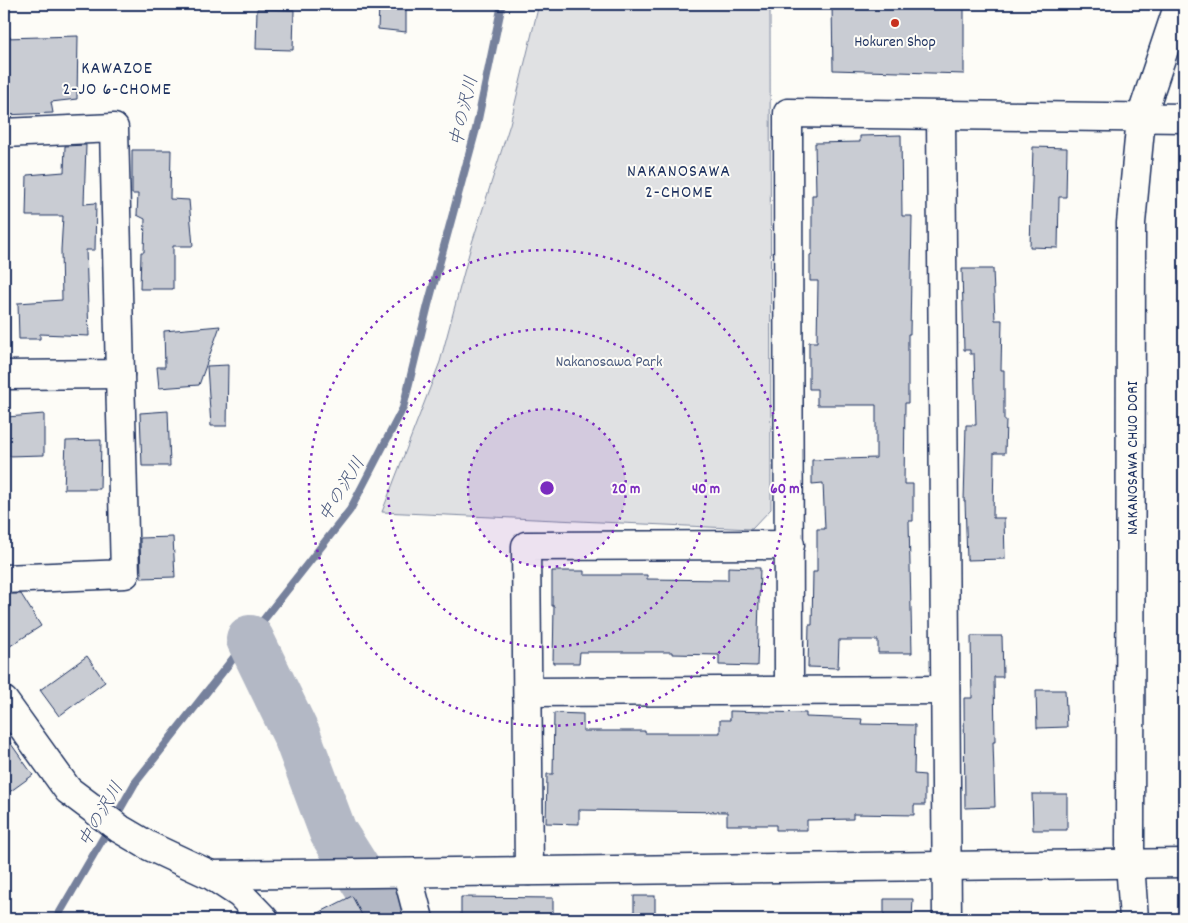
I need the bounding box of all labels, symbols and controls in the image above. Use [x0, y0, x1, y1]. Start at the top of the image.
marker: Hokuren Shop [889, 17, 901, 29]
place label: Hokuren Shop [854, 31, 936, 54]
district label: KAWAZOE 2-JO 6-CHOME [62, 57, 172, 103]
water label: 中の沢川 [445, 74, 486, 149]
district label: NAKANOSAWA 2-CHOME [627, 160, 731, 206]
park label: Nakanosawa Park [556, 351, 662, 374]
street label: NAKANOSAWA CHUO DORI [1122, 381, 1145, 535]
water label: 中の沢川 [314, 453, 372, 528]
centre of rings [538, 479, 556, 497]
text: 20 m [612, 479, 640, 501]
text: 40 m [692, 479, 720, 501]
text: 60 m [770, 479, 800, 501]
water label: 中の沢川 [73, 778, 131, 853]

